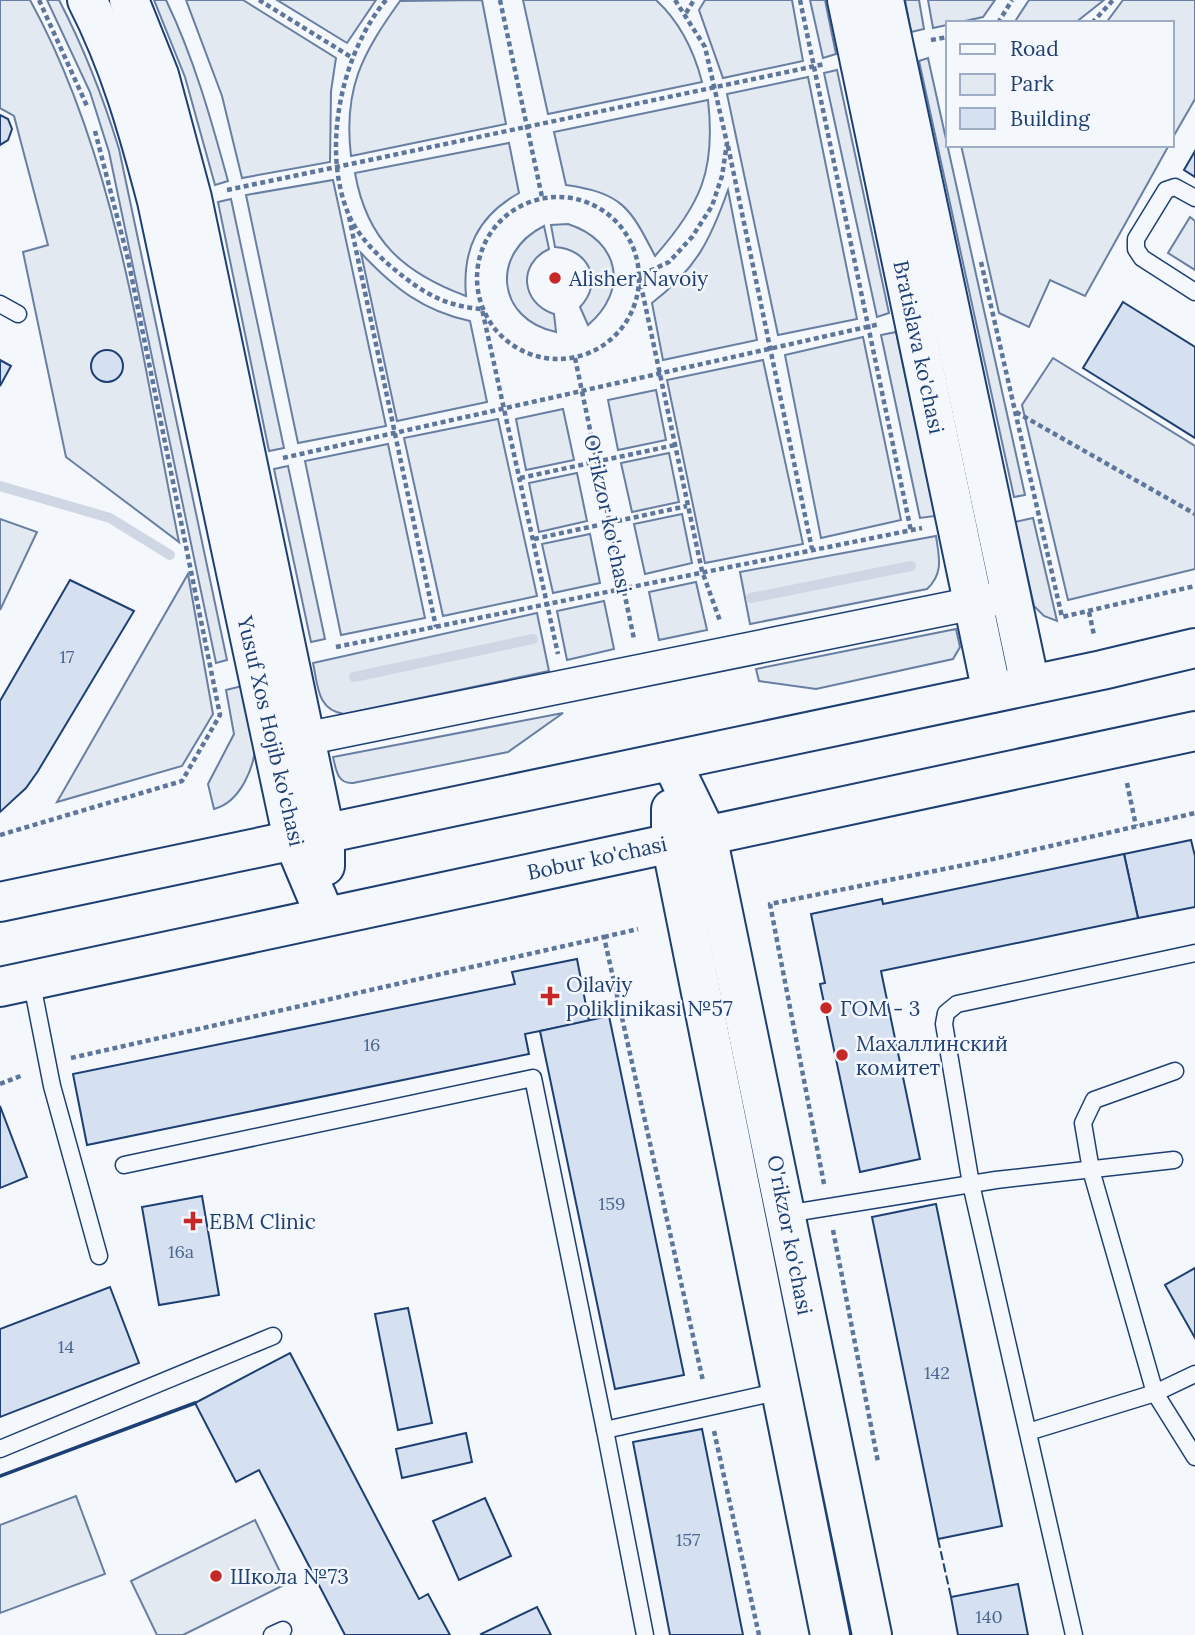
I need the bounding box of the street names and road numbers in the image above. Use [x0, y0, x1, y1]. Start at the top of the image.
street label: Bratislava ko'chasi [887, 258, 951, 436]
street label: O'rikzor ko'chasi [578, 432, 638, 596]
street label: Yusuf Xos Hojib ko'chasi [231, 612, 311, 849]
street label: Bobur ko'chasi [525, 830, 669, 886]
street label: O'rikzor ko'chasi [761, 1153, 819, 1317]

